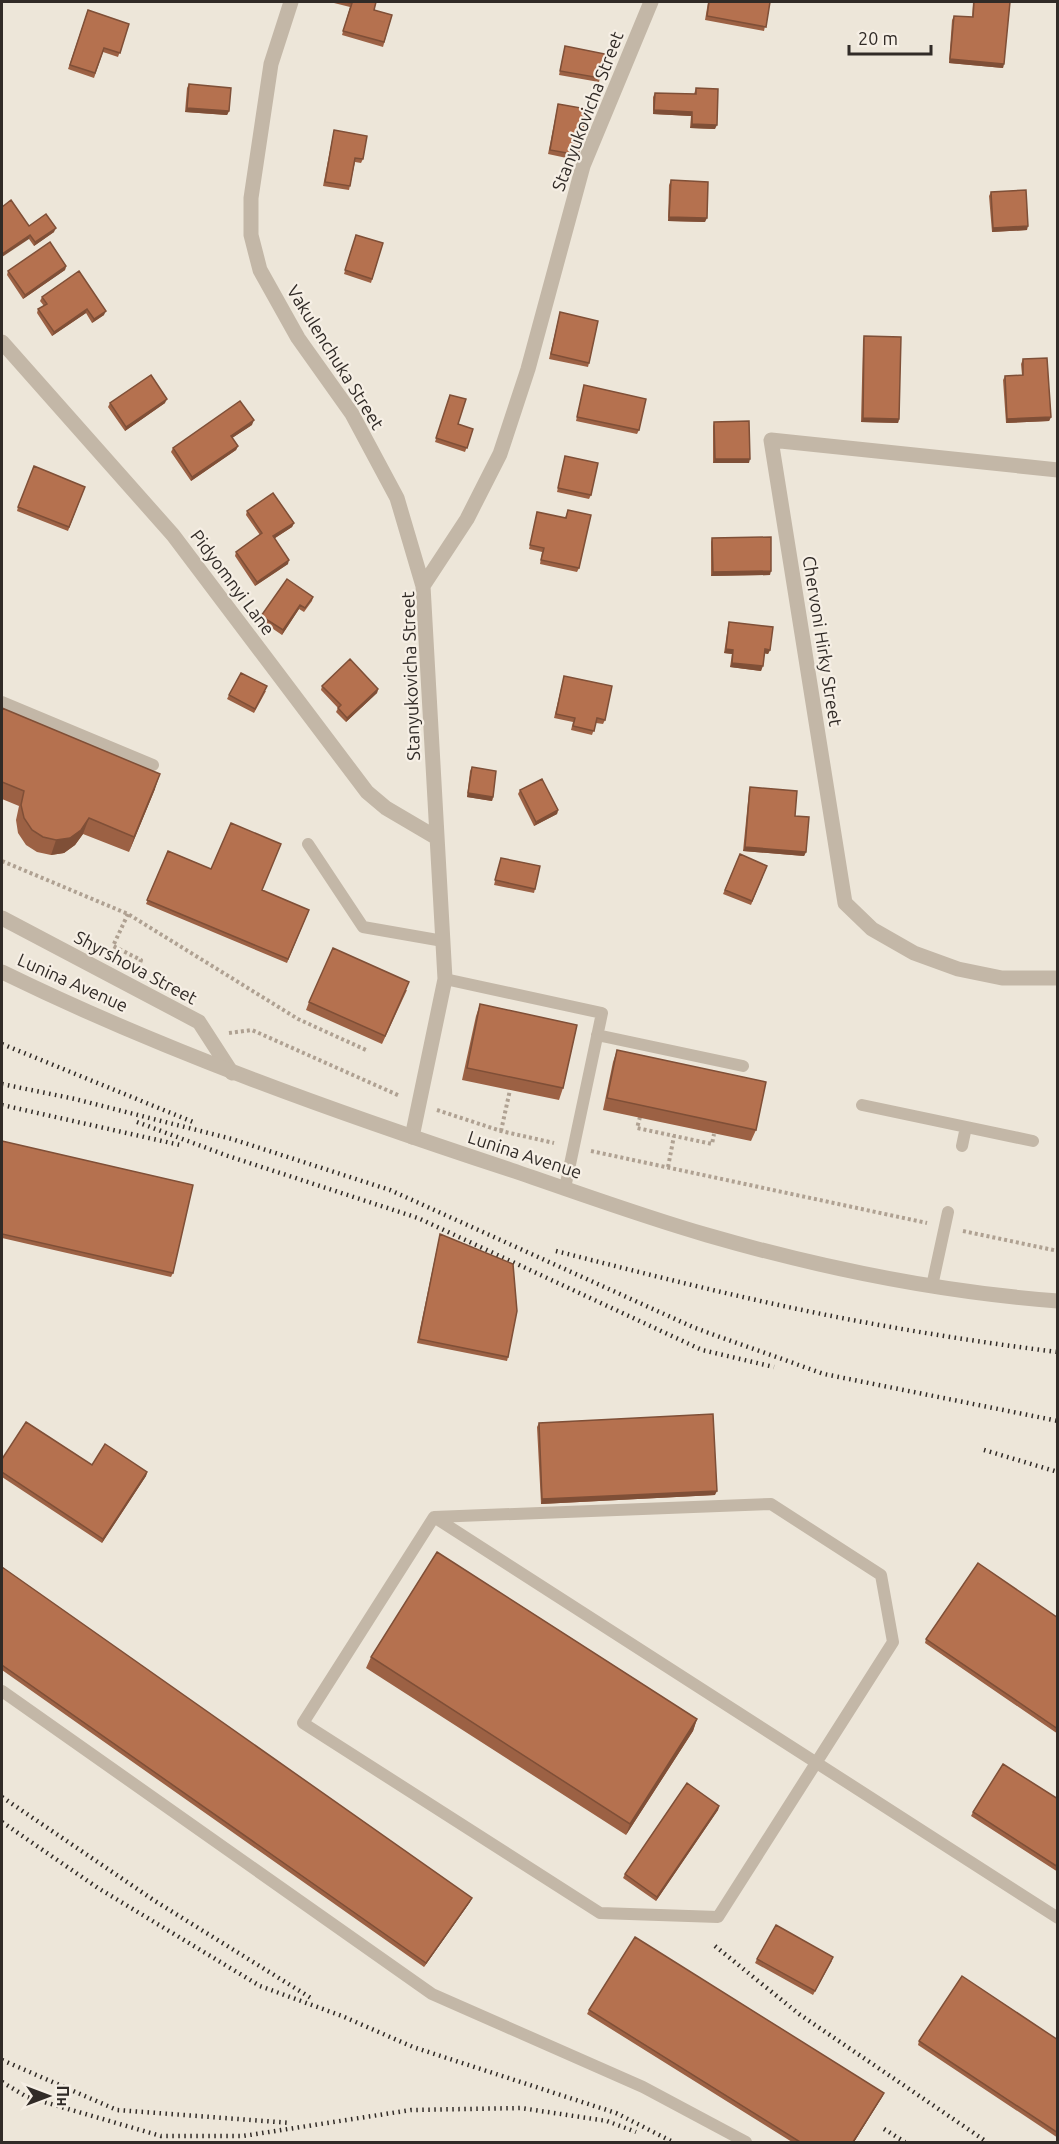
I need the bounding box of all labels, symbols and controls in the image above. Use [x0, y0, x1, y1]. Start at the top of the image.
scale bar [849, 18, 932, 56]
street label: Stanyukovicha Street [547, 28, 627, 194]
text: 20 m [858, 28, 898, 48]
street label: Vakulenchuka Street [283, 281, 389, 433]
street label: Pidyomnyi Lane [187, 526, 279, 638]
street label: Chervoni Hirky Street [800, 554, 846, 728]
street label: Stanyukovicha Street [397, 591, 423, 761]
street label: Shyrshova Street [71, 926, 201, 1008]
street label: Lunina Avenue [15, 949, 131, 1015]
street label: Lunina Avenue [466, 1126, 584, 1182]
north arrow [18, 2066, 78, 2126]
text: Пн [54, 2086, 72, 2106]

